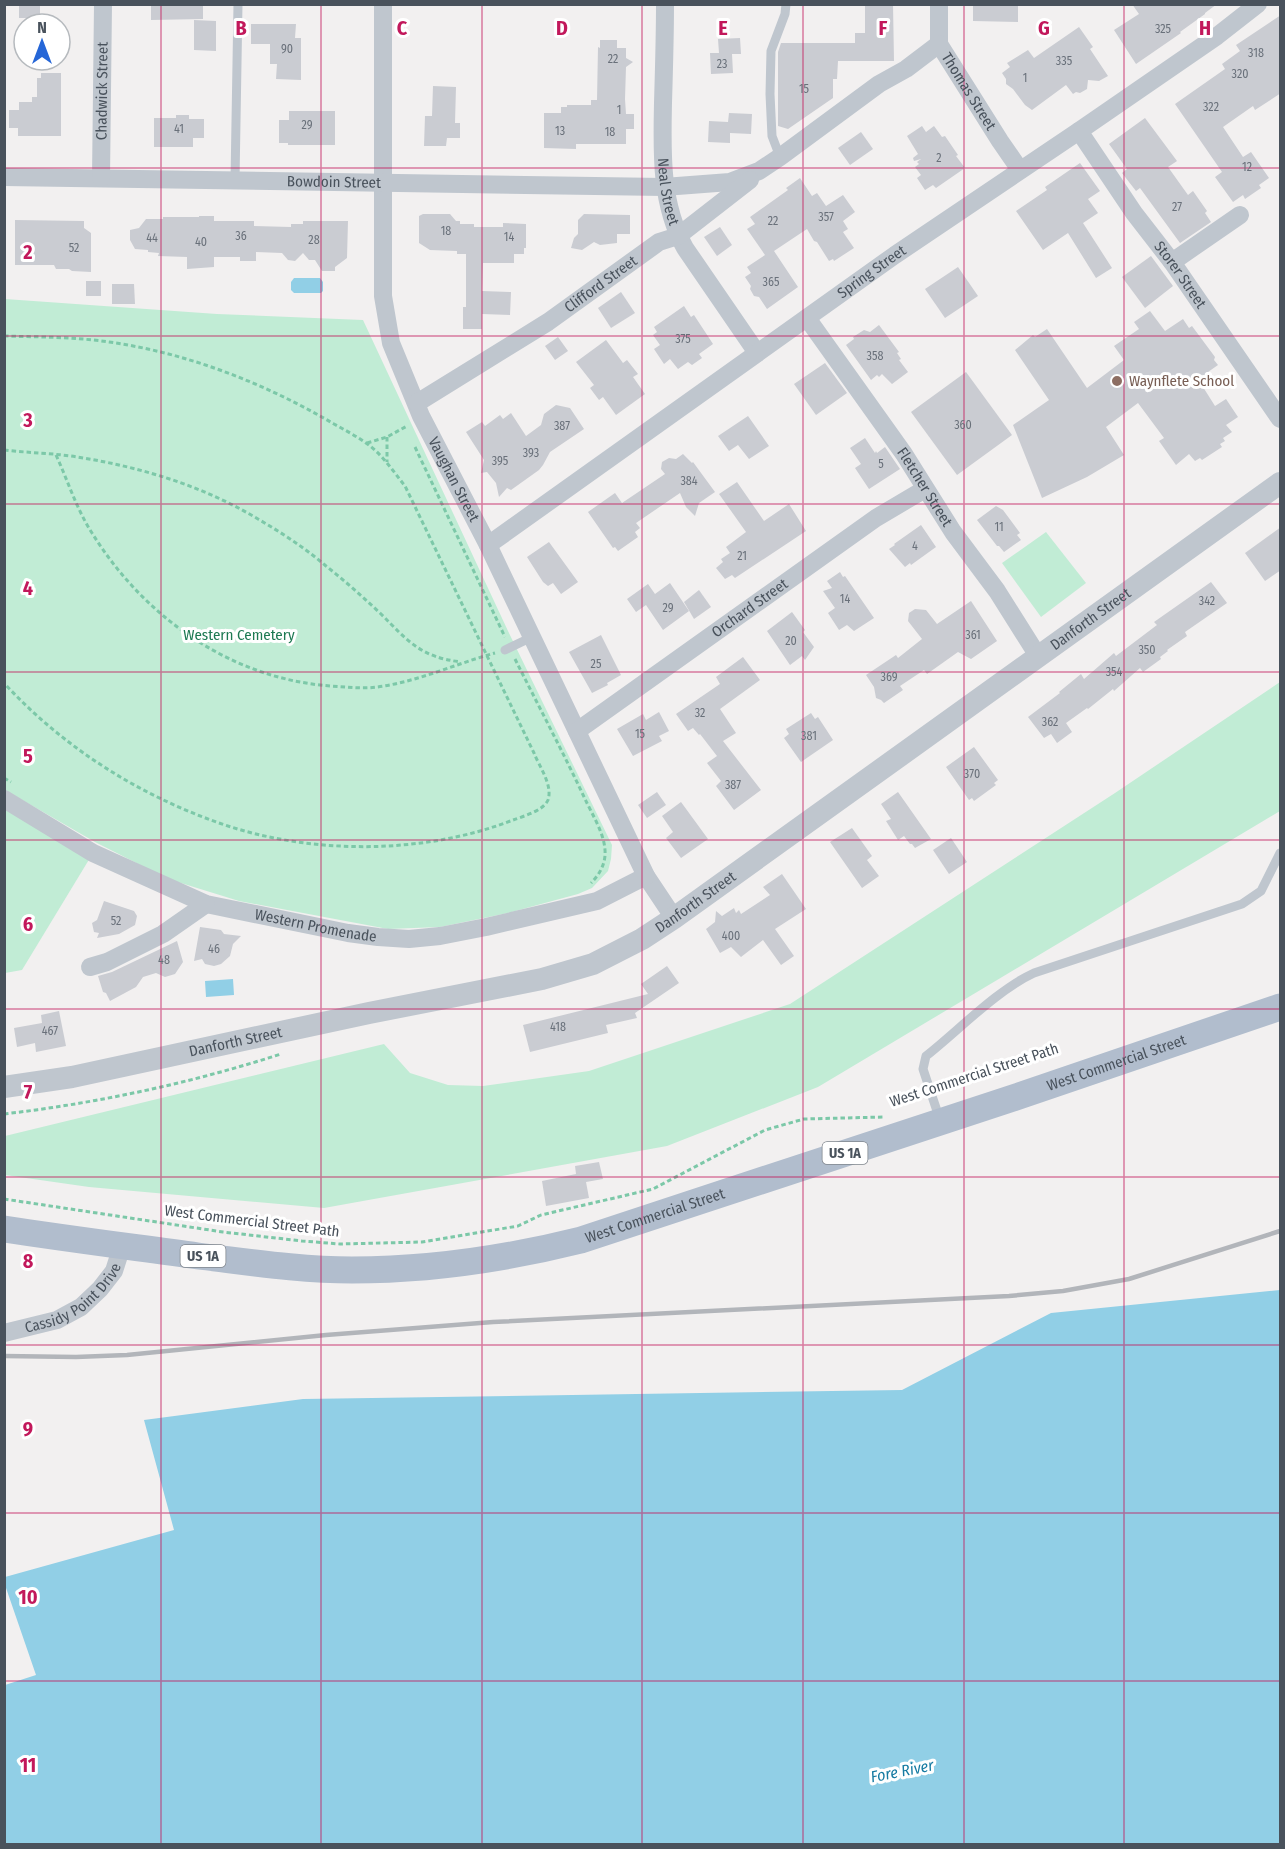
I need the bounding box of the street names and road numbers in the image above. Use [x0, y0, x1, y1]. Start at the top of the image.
street label: Chadwick Street [92, 42, 112, 140]
street label: Thomas Street [938, 49, 1000, 134]
street label: Neal Street [654, 157, 683, 228]
street label: Bowdoin Street [287, 172, 381, 192]
street label: Storer Street [1150, 238, 1210, 312]
street label: Spring Street [834, 241, 909, 302]
street label: Clifford Street [561, 252, 641, 316]
street label: Vaughan Street [424, 434, 483, 525]
street label: Fletcher Street [893, 444, 956, 530]
street label: Orchard Street [708, 575, 791, 641]
street label: Danforth Street [1047, 584, 1134, 654]
street label: Danforth Street [652, 867, 739, 937]
street label: Western Promenade [253, 905, 378, 946]
street label: Danforth Street [187, 1023, 284, 1061]
street label: West Commercial Street [1044, 1031, 1188, 1095]
street label: West Commercial Street Path [887, 1039, 1061, 1111]
road number: US 1A [822, 1142, 868, 1164]
street label: West Commercial Street [583, 1184, 727, 1247]
street label: West Commercial Street Path [163, 1201, 341, 1241]
road number: US 1A [180, 1245, 226, 1267]
street label: Cassidy Point Drive [23, 1261, 125, 1337]

